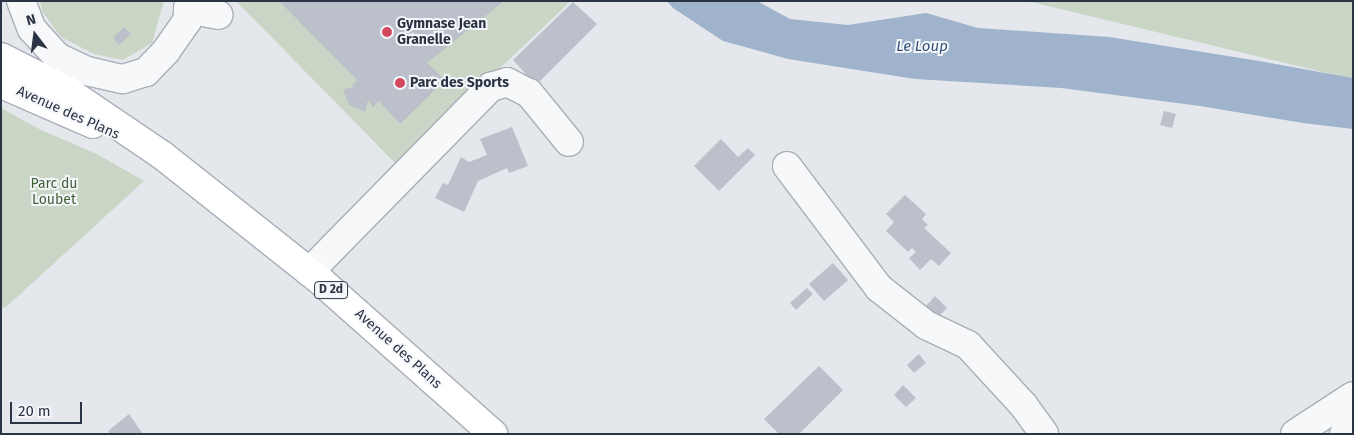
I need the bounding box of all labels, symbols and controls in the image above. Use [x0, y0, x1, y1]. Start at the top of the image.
north arrow [10, 10, 60, 60]
text: N [24, 11, 38, 29]
place label: Gymnase Jean Granelle [397, 16, 486, 48]
marker: Gymnase Jean Granelle [381, 26, 393, 38]
water label: Le Loup [896, 38, 948, 56]
place label: Parc des Sports [410, 75, 509, 91]
marker: Parc des Sports [394, 77, 406, 89]
street label: Avenue des Plans [14, 83, 122, 143]
park label: Parc du Loubet [31, 176, 77, 208]
road number: D 2d [314, 280, 348, 300]
street label: Avenue des Plans [351, 306, 445, 392]
scale bar [12, 392, 85, 424]
text: 20 m [18, 402, 51, 420]

